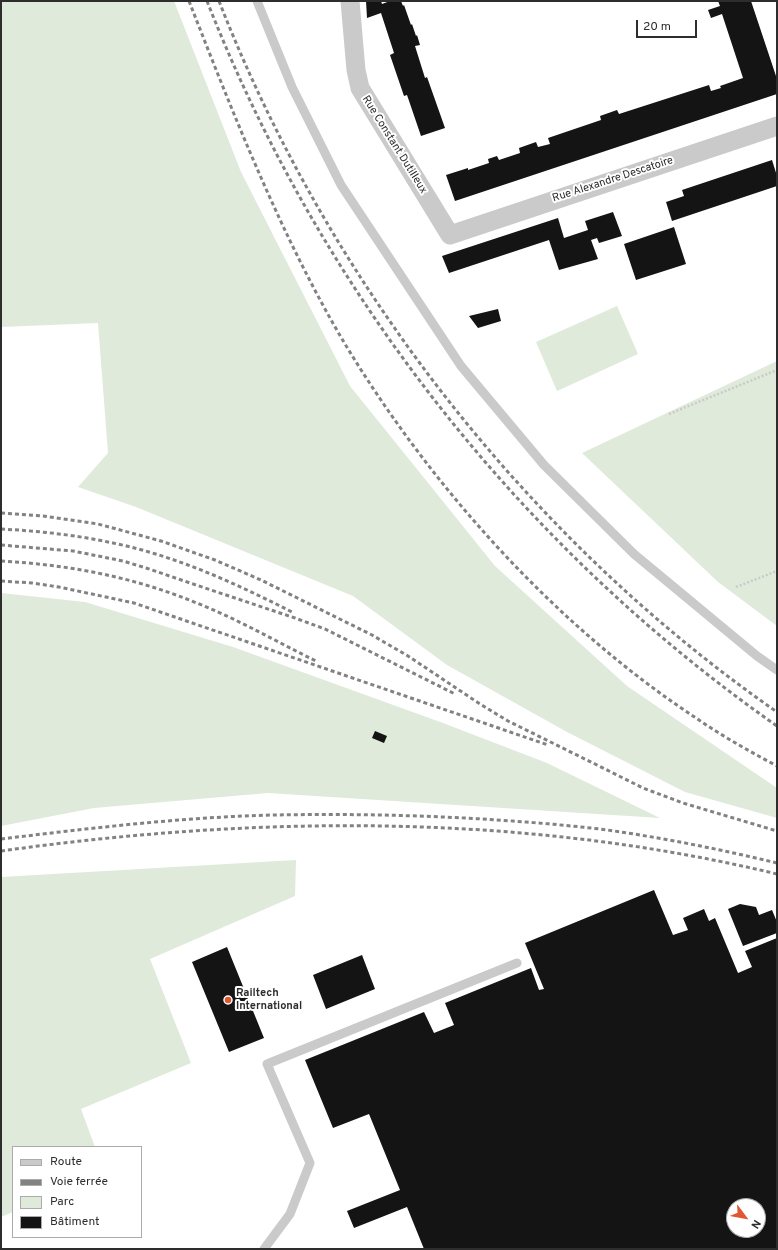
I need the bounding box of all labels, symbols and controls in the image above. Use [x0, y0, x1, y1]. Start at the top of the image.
scale bar [638, 12, 699, 38]
text: 20 m [643, 19, 671, 35]
street label: Rue Constant Dutilleux [358, 94, 430, 196]
street label: Rue Alexandre Descatoire [551, 154, 675, 206]
place label: Railtech International [236, 987, 302, 1013]
marker: Railtech International [223, 995, 233, 1005]
legend [12, 1146, 142, 1238]
text: Route [50, 1154, 82, 1170]
text: Voie ferrée [50, 1174, 108, 1190]
text: Parc [50, 1194, 74, 1210]
north arrow [726, 1198, 766, 1238]
text: Bâtiment [50, 1214, 100, 1230]
text: N [747, 1217, 763, 1231]

